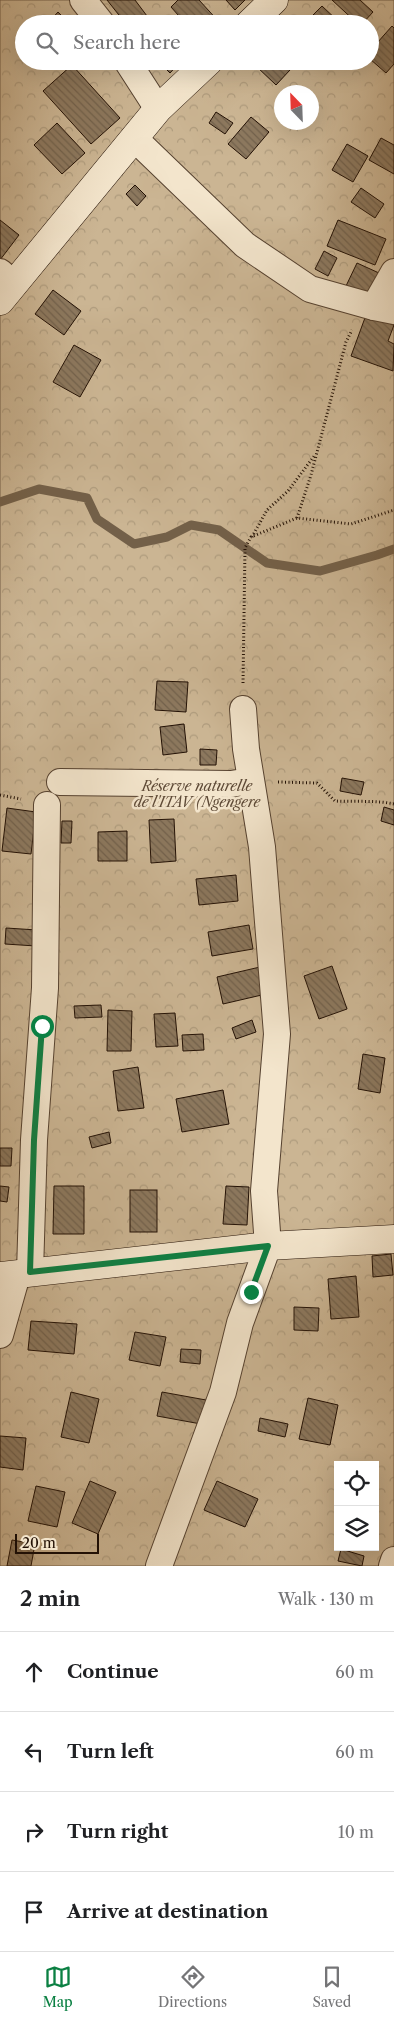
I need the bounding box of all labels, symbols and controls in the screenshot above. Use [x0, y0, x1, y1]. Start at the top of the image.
search box [15, 15, 379, 70]
icon: search [33, 29, 61, 57]
text: Search here [73, 31, 181, 54]
north arrow [274, 85, 319, 130]
park label: Réserve naturelle de l'ITAV (Ngengere [134, 777, 261, 811]
route start [31, 1015, 54, 1038]
route end [240, 1281, 263, 1304]
map controls [334, 1461, 379, 1551]
button: locate [334, 1461, 379, 1506]
button: layers [334, 1506, 379, 1551]
scale bar [15, 1531, 99, 1554]
text: 20 m [22, 1534, 56, 1552]
text: 2 min [20, 1586, 80, 1611]
text: Walk · 130 m [278, 1589, 374, 1609]
icon: ahead [20, 1658, 48, 1686]
text: Continue [67, 1660, 159, 1683]
text: 60 m [335, 1662, 374, 1682]
icon: left [20, 1738, 48, 1766]
text: Turn left [67, 1740, 154, 1763]
text: 60 m [335, 1742, 374, 1762]
icon: right [20, 1818, 48, 1846]
text: Turn right [67, 1820, 168, 1843]
text: 10 m [338, 1822, 374, 1842]
icon: arrive [20, 1898, 48, 1926]
text: Arrive at destination [67, 1900, 268, 1923]
tab: Map [43, 1963, 73, 2011]
tab: Directions [158, 1963, 227, 2011]
tab: Saved [312, 1963, 351, 2011]

